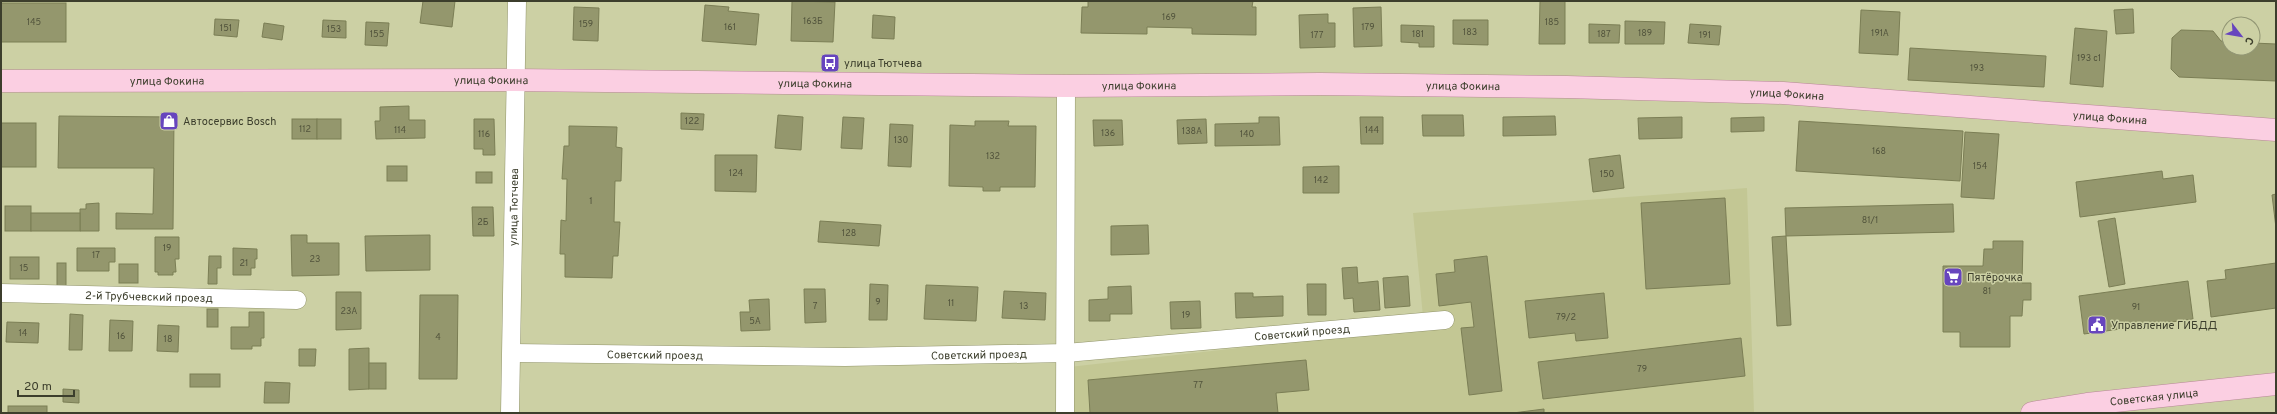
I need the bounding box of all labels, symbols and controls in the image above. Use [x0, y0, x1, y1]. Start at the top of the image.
house number: 169 [1162, 12, 1176, 23]
house number: 163Б [803, 16, 823, 27]
north arrow [2221, 16, 2261, 56]
house number: 145 [27, 17, 41, 28]
house number: 185 [1545, 17, 1559, 28]
house number: 159 [579, 19, 593, 30]
house number: 161 [724, 22, 736, 33]
house number: 179 [1361, 22, 1375, 33]
house number: 151 [220, 23, 232, 34]
house number: 153 [327, 24, 341, 35]
house number: 183 [1463, 27, 1477, 38]
house number: 189 [1638, 28, 1652, 39]
house number: 191А [1871, 28, 1889, 39]
house number: 155 [370, 29, 384, 40]
house number: 181 [1412, 29, 1424, 40]
house number: 187 [1597, 29, 1611, 40]
house number: 177 [1310, 30, 1324, 41]
house number: 191 [1699, 30, 1711, 41]
text: С [2241, 34, 2257, 47]
bus stop icon: улица Тютчева [819, 52, 841, 74]
house number: 193 с1 [2077, 53, 2101, 64]
place label: улица Тютчева [844, 57, 922, 71]
house number: 193 [1970, 63, 1984, 74]
street label: улица Фокина [454, 74, 529, 88]
street label: улица Фокина [130, 75, 204, 89]
street label: улица Фокина [778, 77, 852, 92]
street label: улица Фокина [1102, 79, 1176, 94]
street label: улица Фокина [1426, 79, 1500, 94]
street label: улица Фокина [1749, 86, 1825, 104]
street label: улица Фокина [2072, 109, 2148, 128]
shop icon: Автосервис Bosch [158, 110, 180, 132]
place label: Автосервис Bosch [183, 115, 277, 129]
house number: 122 [685, 116, 699, 127]
house number: 112 [299, 124, 311, 135]
house number: 114 [394, 125, 406, 136]
house number: 144 [1365, 125, 1380, 136]
house number: 138А [1182, 126, 1202, 137]
house number: 136 [1101, 128, 1115, 139]
house number: 116 [478, 129, 490, 140]
house number: 140 [1240, 129, 1254, 140]
house number: 130 [894, 135, 908, 146]
house number: 168 [1872, 146, 1886, 157]
house number: 132 [986, 151, 1000, 162]
house number: 154 [1973, 161, 1988, 172]
street label: улица Тютчева [507, 168, 522, 246]
house number: 124 [729, 168, 744, 179]
house number: 150 [1600, 169, 1615, 180]
house number: 142 [1314, 175, 1328, 186]
house number: 1 [589, 196, 593, 207]
house number: 81/1 [1862, 215, 1878, 226]
house number: 2Б [477, 217, 489, 228]
house number: 128 [842, 228, 856, 239]
house number: 19 [163, 243, 171, 254]
house number: 17 [92, 250, 100, 261]
house number: 23 [310, 254, 320, 265]
house number: 21 [240, 258, 248, 269]
house number: 15 [20, 263, 28, 274]
supermarket icon: Пятёрочка [1942, 266, 1964, 288]
place label: Пятёрочка [1967, 271, 2023, 285]
house number: 81 [1983, 286, 1991, 297]
street label: 2-й Трубчевский проезд [85, 289, 213, 306]
house number: 9 [875, 297, 881, 308]
house number: 11 [948, 298, 954, 309]
house number: 7 [813, 301, 818, 312]
house number: 13 [1020, 301, 1028, 312]
house number: 91 [2132, 302, 2140, 313]
house number: 23А [341, 306, 357, 317]
house number: 19 [1182, 310, 1190, 321]
house number: 79/2 [1556, 312, 1576, 323]
public building icon: Управление ГИБДД [2086, 314, 2108, 336]
house number: 5А [749, 316, 761, 327]
place label: Управление ГИБДД [2111, 319, 2217, 333]
street label: Советский проезд [1254, 322, 1351, 345]
house number: 14 [19, 328, 28, 339]
house number: 16 [117, 331, 125, 342]
house number: 4 [435, 332, 441, 343]
house number: 18 [164, 334, 172, 345]
street label: Советский проезд [607, 348, 703, 363]
street label: Советский проезд [931, 348, 1027, 363]
house number: 79 [1637, 364, 1647, 375]
scale bar [18, 372, 74, 398]
text: 20 m [24, 379, 52, 395]
house number: 77 [1193, 380, 1203, 391]
street label: Советская улица [2109, 386, 2199, 410]

